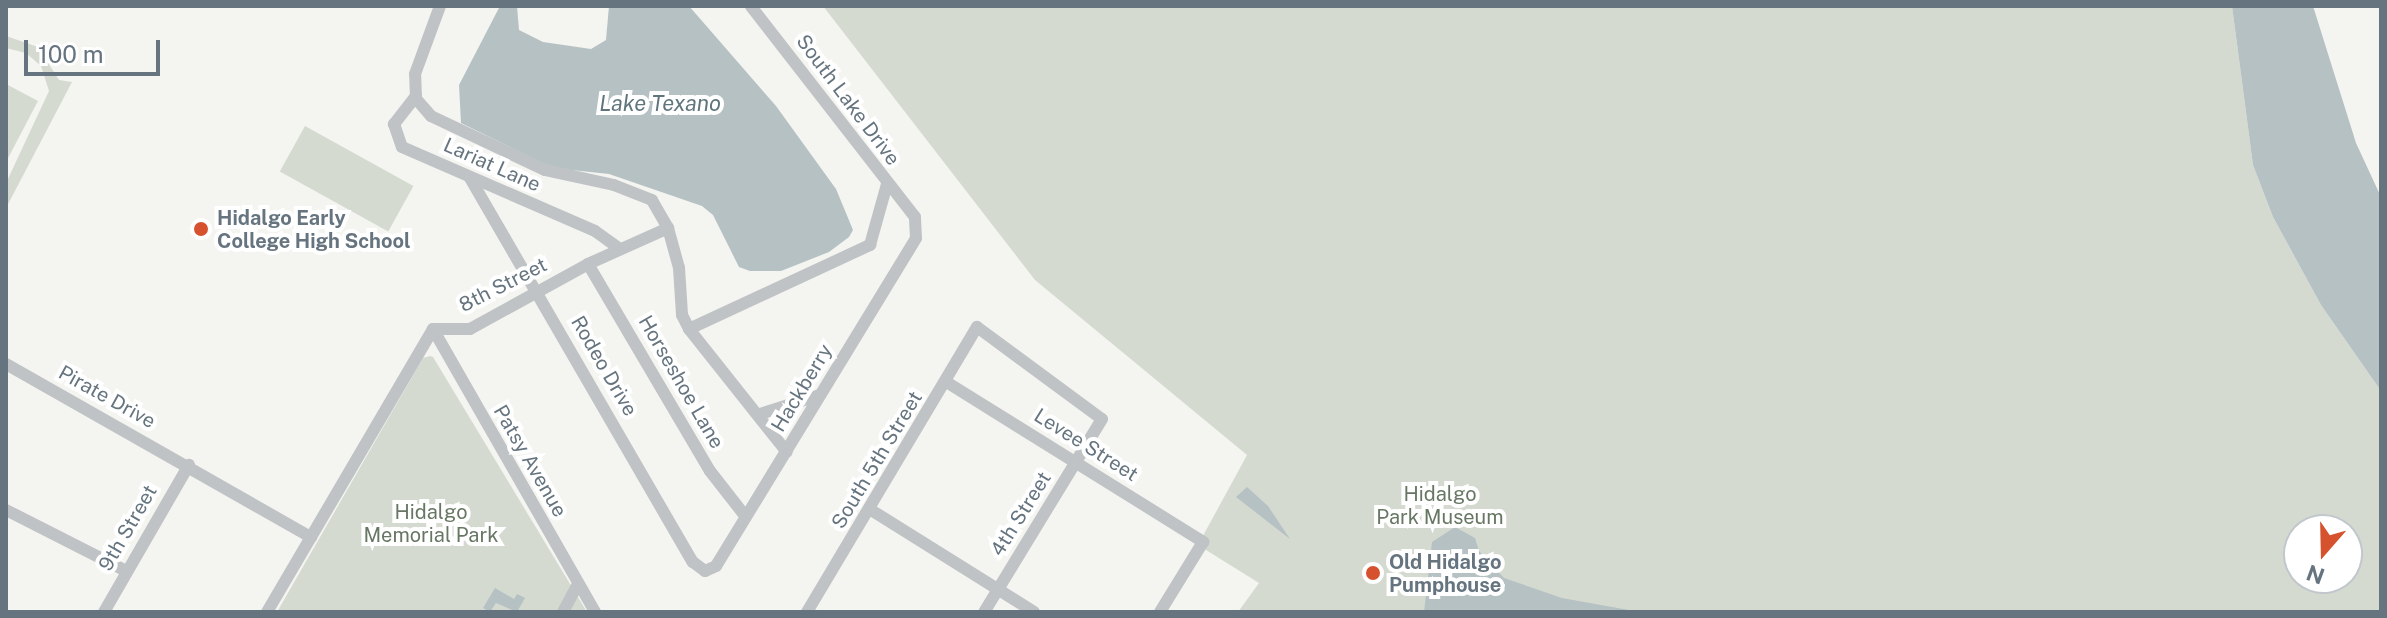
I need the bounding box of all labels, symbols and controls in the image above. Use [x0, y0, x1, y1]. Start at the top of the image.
scale bar [28, 24, 164, 74]
street label: South Lake Drive [791, 30, 905, 170]
text: 100 m [38, 40, 104, 68]
water label: Lake Texano [599, 91, 721, 117]
street label: Lariat Lane [440, 133, 544, 197]
place label: Hidalgo Early College High School [217, 206, 411, 253]
marker: Hidalgo Early College High School [192, 220, 210, 238]
street label: 8th Street [455, 253, 551, 317]
street label: Horseshoe Lane [633, 311, 729, 453]
street label: Rodeo Drive [566, 312, 642, 420]
street label: Hackberry [766, 340, 838, 436]
street label: Pirate Drive [54, 360, 160, 434]
street label: South 5th Street [827, 387, 927, 533]
street label: Patsy Avenue [488, 401, 572, 521]
street label: Levee Street [1030, 404, 1142, 486]
street label: 4th Street [986, 467, 1056, 561]
street label: 9th Street [94, 481, 162, 575]
park label: Hidalgo Park Museum [1376, 482, 1504, 529]
park label: Hidalgo Memorial Park [364, 500, 498, 547]
north arrow [2283, 514, 2363, 594]
place label: Old Hidalgo Pumphouse [1389, 550, 1501, 597]
text: N [2303, 560, 2328, 590]
marker: Old Hidalgo Pumphouse [1364, 564, 1382, 582]

